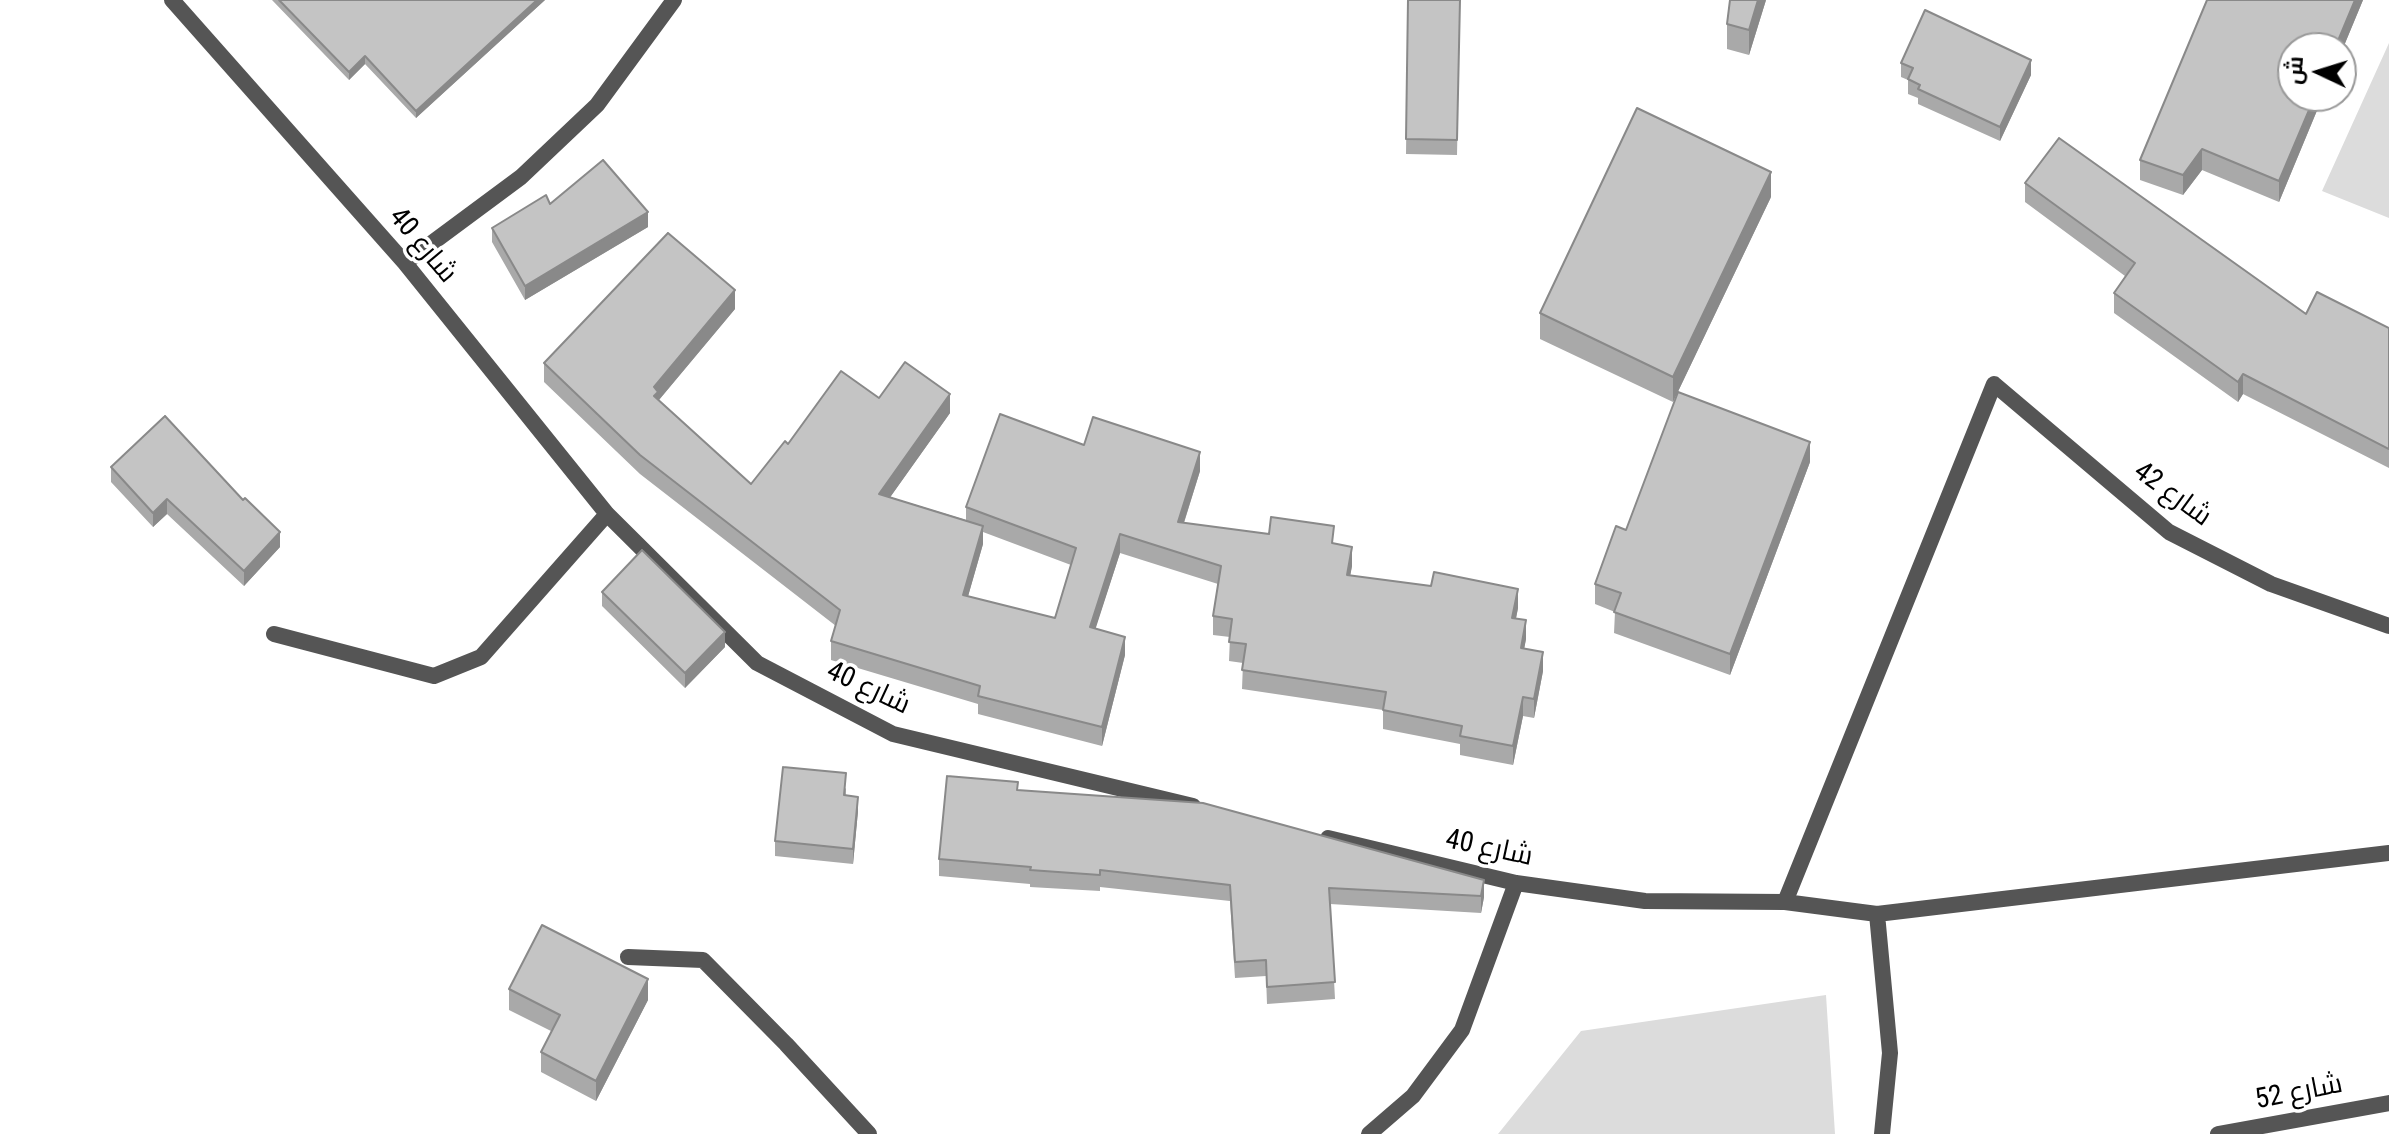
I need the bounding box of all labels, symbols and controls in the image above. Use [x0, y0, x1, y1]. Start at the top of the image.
north arrow [2277, 32, 2357, 112]
text: ش [2281, 55, 2308, 85]
street label: شارع 40 [381, 201, 463, 291]
street label: شارع 42 [2126, 455, 2218, 535]
street label: شارع 40 [821, 655, 915, 723]
street label: شارع 40 [1442, 823, 1536, 875]
street label: شارع 52 [2252, 1068, 2346, 1118]

